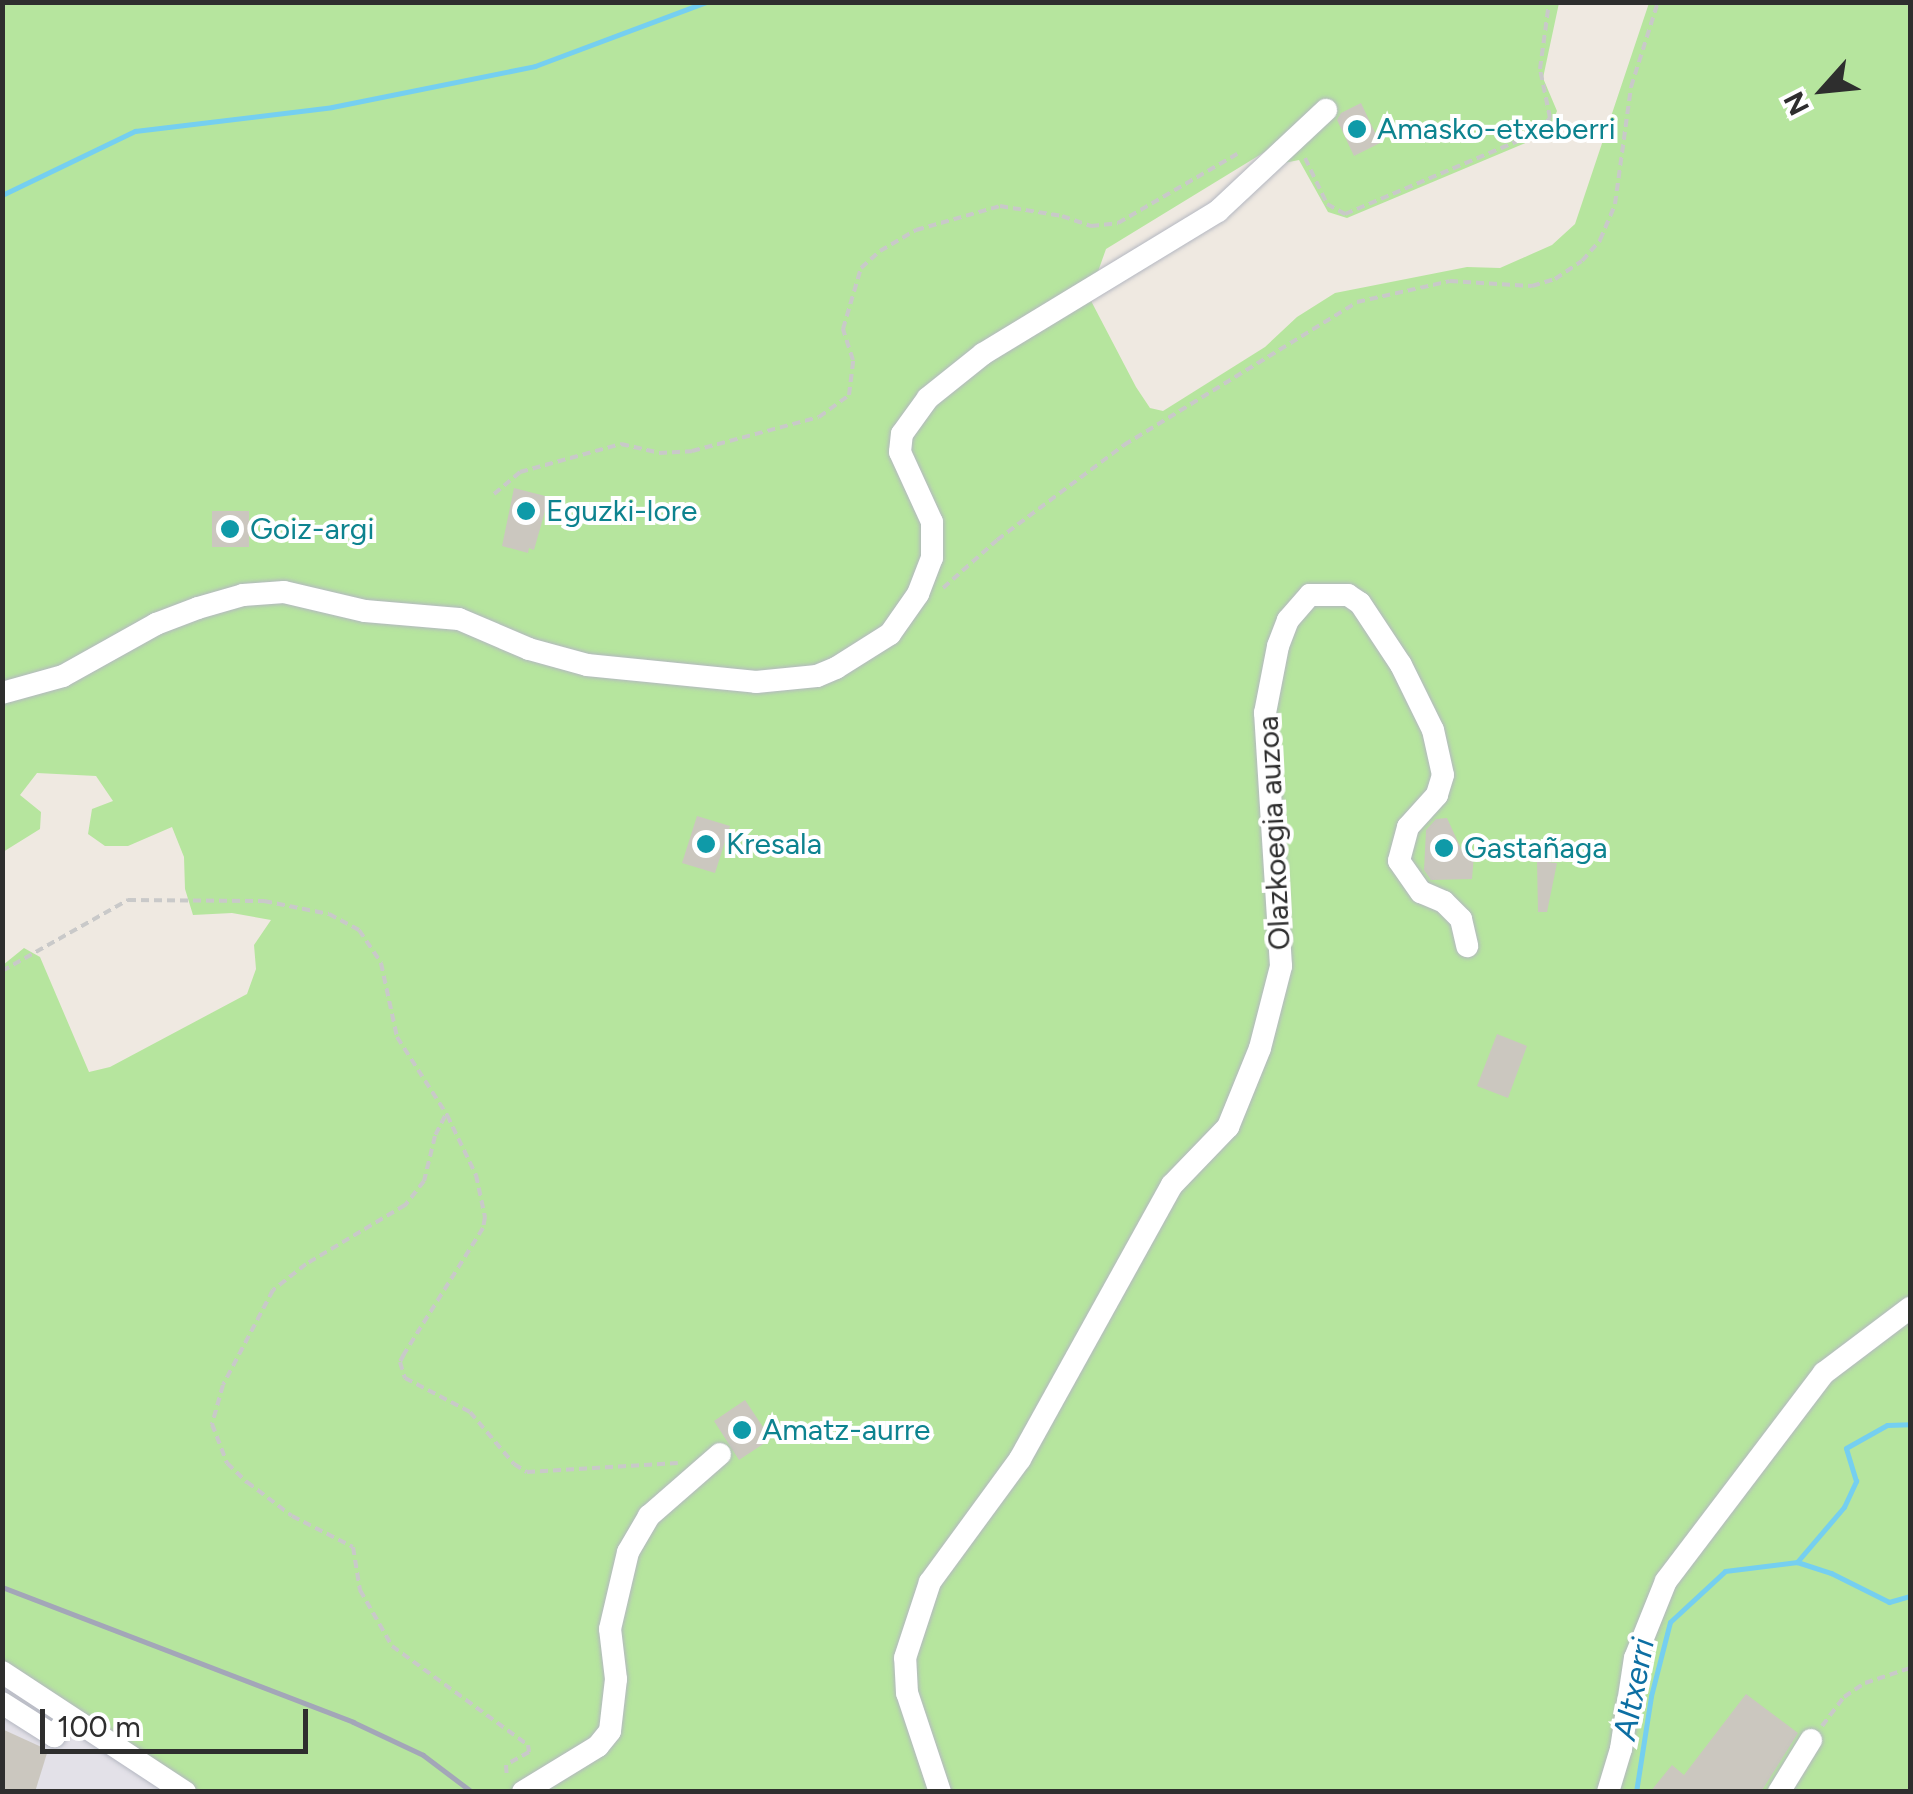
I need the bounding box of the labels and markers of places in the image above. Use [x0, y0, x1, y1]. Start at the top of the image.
place label: Amasko-etxeberri [1377, 111, 1616, 147]
marker: Amasko-etxeberri [1346, 118, 1368, 140]
place label: Eguzki-lore [546, 493, 697, 529]
marker: Eguzki-lore [515, 500, 537, 522]
place label: Goiz-argi [250, 511, 374, 547]
marker: Goiz-argi [219, 518, 241, 540]
place label: Kresala [726, 826, 822, 862]
place label: Gastañaga [1464, 830, 1608, 866]
marker: Kresala [695, 833, 717, 855]
marker: Gastañaga [1433, 837, 1455, 859]
place label: Amatz-aurre [762, 1412, 930, 1448]
marker: Amatz-aurre [731, 1419, 753, 1441]

